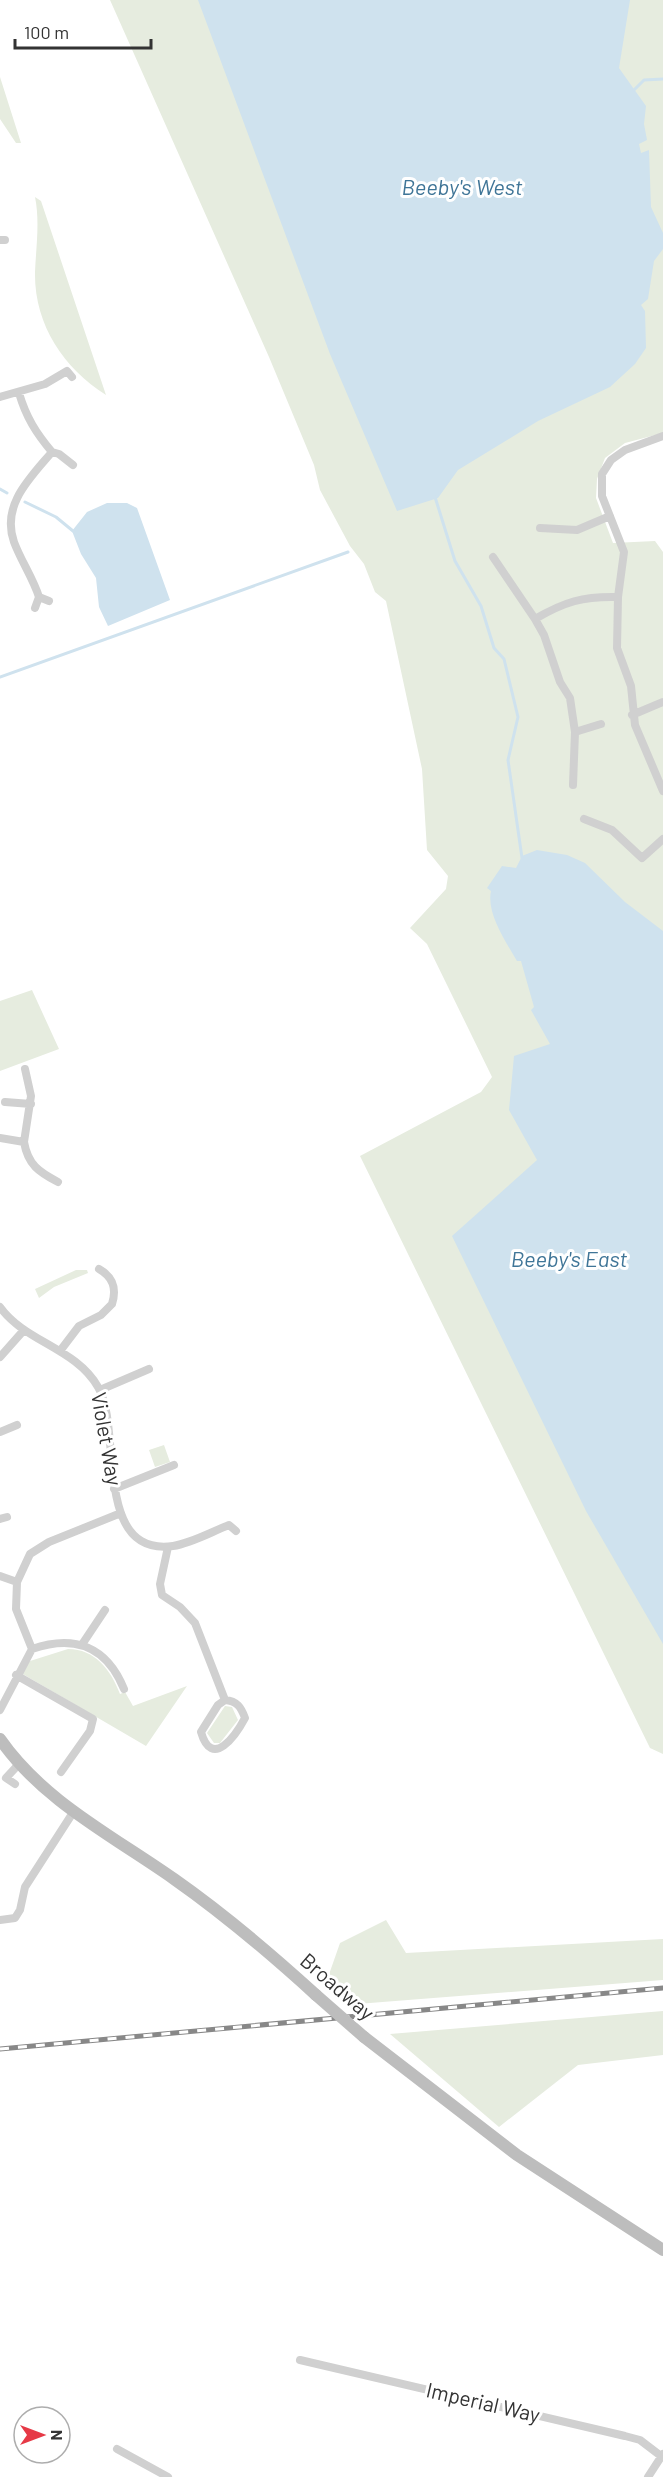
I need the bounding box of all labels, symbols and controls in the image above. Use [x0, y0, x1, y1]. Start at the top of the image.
scale bar [15, 12, 152, 50]
text: 100 m [24, 21, 69, 43]
water label: Beeby's West [401, 173, 523, 199]
water label: Beeby's East [511, 1245, 628, 1271]
street label: Violet Way [87, 1390, 128, 1488]
street label: Broadway [296, 1947, 380, 2025]
street label: Imperial Way [424, 2376, 543, 2427]
north arrow [12, 2405, 72, 2465]
text: N [48, 2430, 67, 2440]

